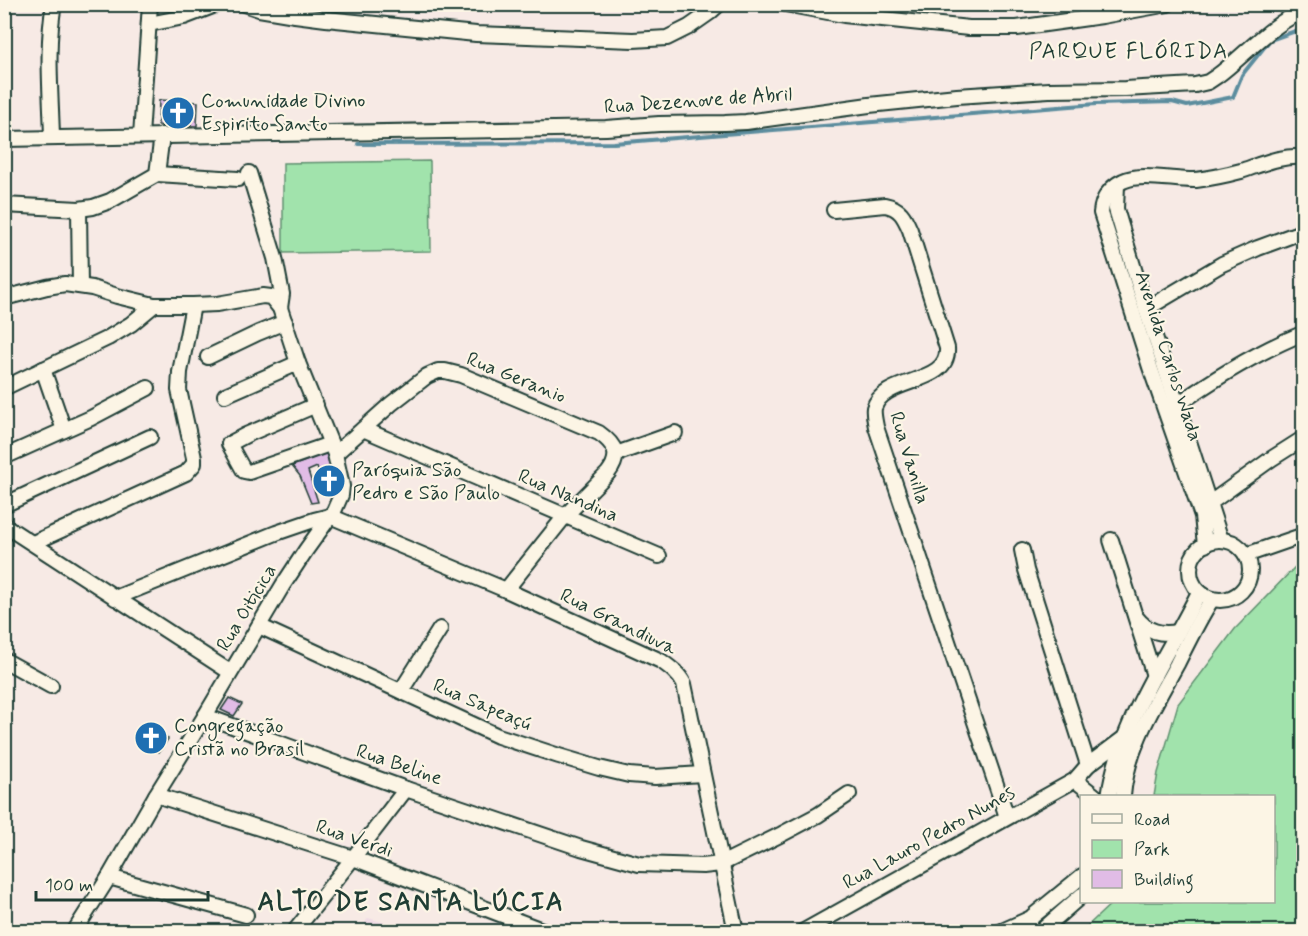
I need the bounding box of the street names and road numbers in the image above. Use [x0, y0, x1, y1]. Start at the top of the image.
street label: Rua Dezenove de Abril [603, 81, 793, 121]
street label: Avenida Carlos Wada [1128, 267, 1208, 445]
street label: Rua Geranio [462, 346, 570, 410]
street label: Rua Vanilla [882, 409, 936, 507]
street label: Rua Nandina [514, 463, 622, 529]
street label: Rua Oiticica [210, 559, 284, 657]
street label: Rua Grandiuva [555, 582, 682, 662]
street label: Rua Sapeaçú [429, 672, 535, 738]
street label: Rua Beline [352, 738, 446, 792]
street label: Rua Lauro Pedro Nunes [838, 779, 1020, 897]
street label: Rua Verdi [312, 813, 396, 865]

